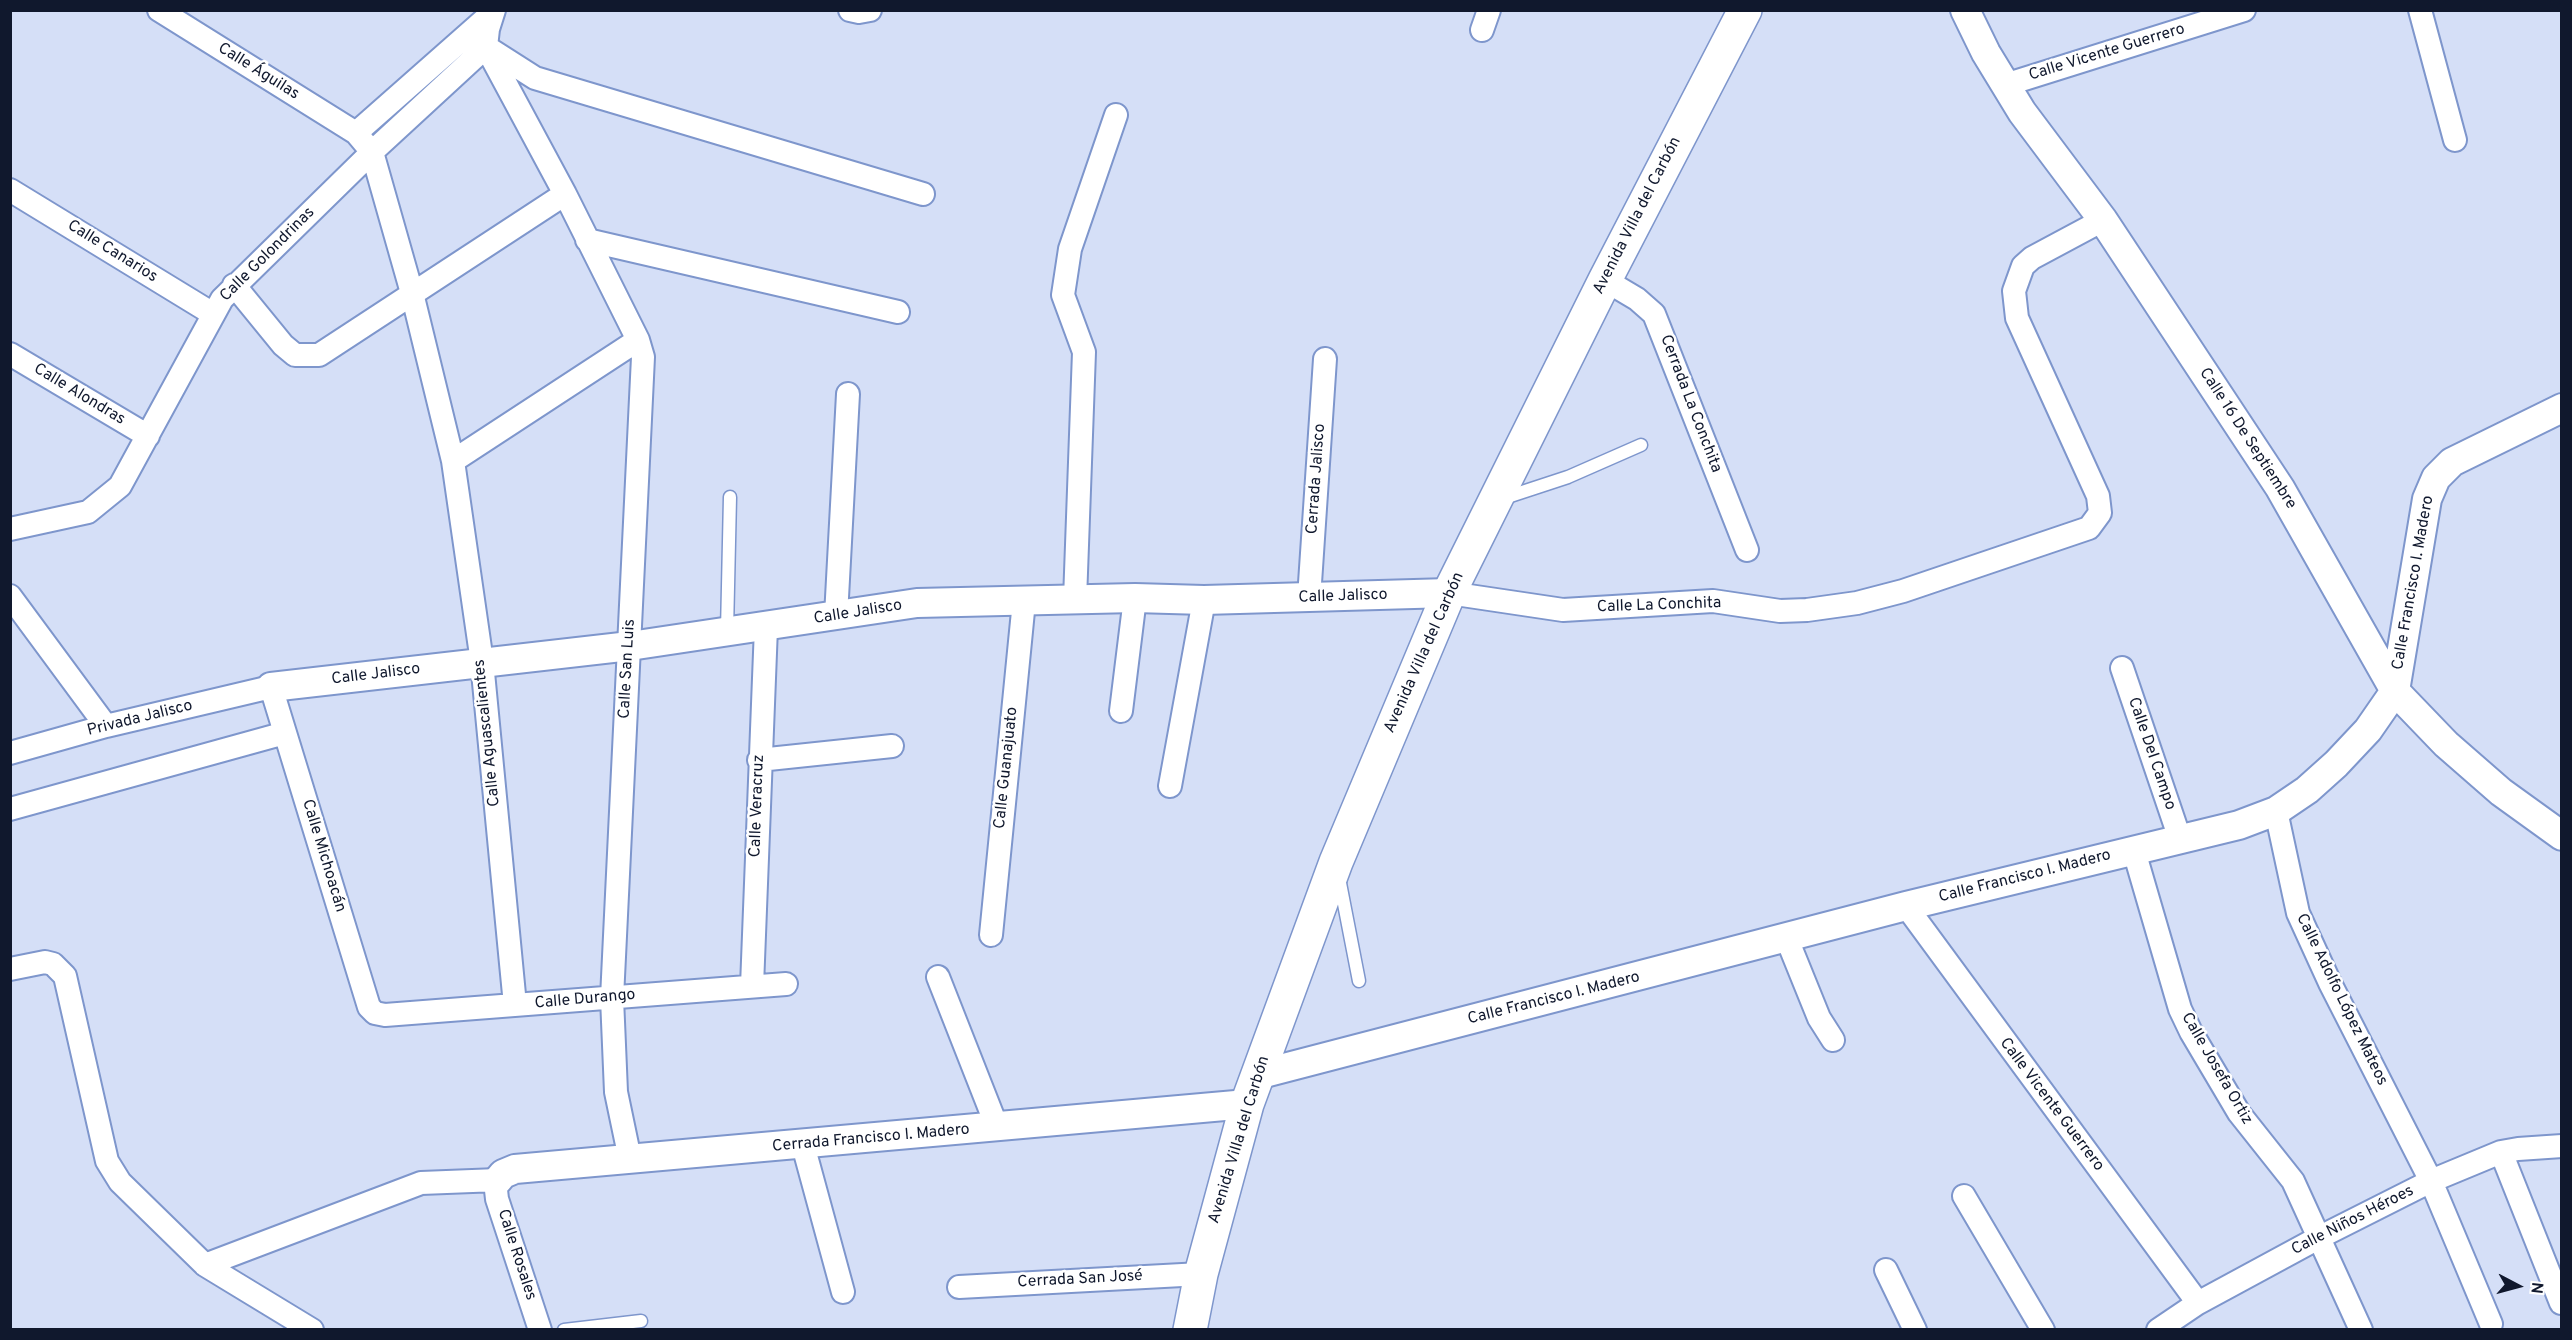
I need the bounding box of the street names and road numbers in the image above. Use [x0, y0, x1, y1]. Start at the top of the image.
street label: Calle Vicente Guerrero [2027, 20, 2187, 86]
street label: Calle Águilas [214, 39, 302, 105]
street label: Avenida Villa del Carbón [1590, 134, 1686, 298]
street label: Calle Golondrinas [217, 204, 319, 306]
street label: Calle Canarios [63, 217, 161, 287]
street label: Cerrada La Conchita [1655, 332, 1725, 476]
street label: Calle Alondras [30, 360, 128, 430]
street label: Calle 16 De Septiembre [2194, 365, 2300, 513]
street label: Cerrada Jalisco [1304, 423, 1330, 535]
street label: Calle Francisco I. Madero [2389, 494, 2439, 672]
street label: Avenida Villa del Carbón [1381, 570, 1469, 736]
street label: Calle Jalisco [1298, 586, 1388, 608]
street label: Calle La Conchita [1596, 594, 1722, 618]
street label: Calle Jalisco [812, 597, 904, 629]
street label: Calle San Luis [616, 619, 640, 719]
street label: Calle Aguascalientes [471, 658, 505, 808]
street label: Calle Jalisco [330, 660, 422, 690]
street label: Calle Del Campo [2123, 695, 2179, 813]
street label: Privada Jalisco [85, 697, 195, 741]
street label: Calle Guanajuato [991, 706, 1023, 830]
street label: Calle Veracruz [747, 754, 769, 858]
street label: Calle Michoacán [297, 797, 349, 915]
street label: Calle Francisco I. Madero [1937, 846, 2113, 908]
street label: Calle Adolfo López Mateos [2291, 911, 2391, 1089]
street label: Calle Francisco I. Madero [1466, 968, 1642, 1030]
street label: Calle Durango [534, 986, 636, 1014]
street label: Calle Josefa Ortiz [2176, 1010, 2256, 1128]
street label: Calle Vicente Guerrero [1995, 1034, 2107, 1176]
street label: Avenida Villa del Carbón [1205, 1054, 1275, 1226]
street label: Cerrada Francisco I. Madero [771, 1121, 971, 1157]
street label: Calle Niños Héroes [2289, 1182, 2417, 1260]
street label: Calle Rosales [492, 1207, 540, 1303]
street label: Cerrada San José [1017, 1267, 1143, 1293]

